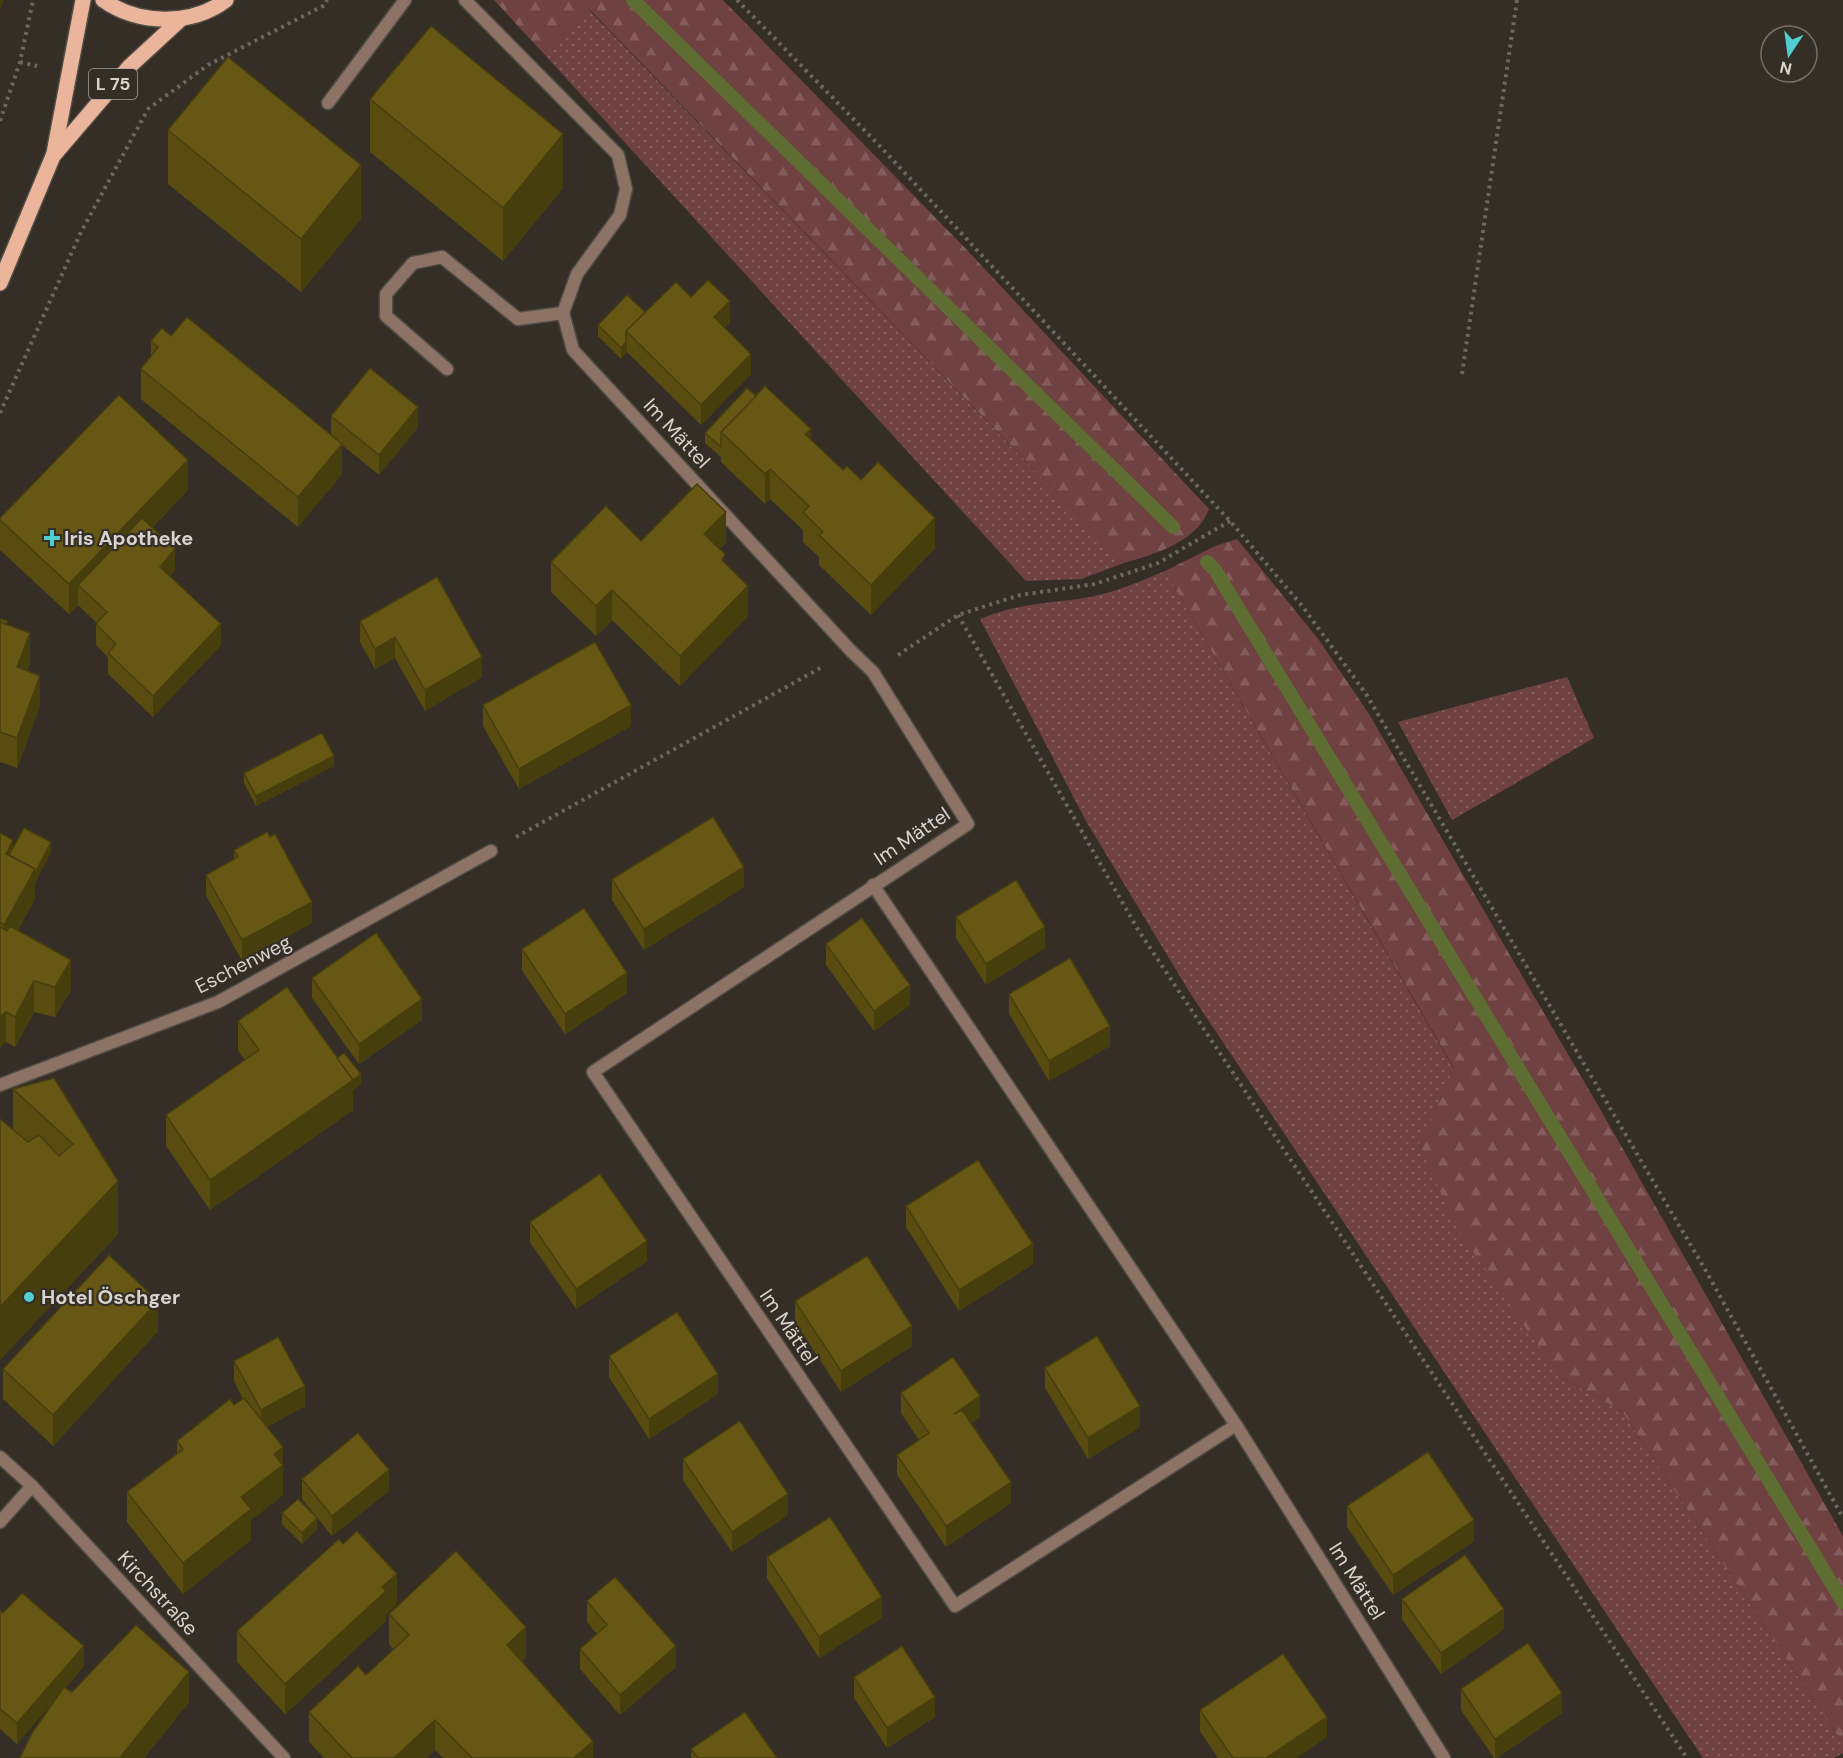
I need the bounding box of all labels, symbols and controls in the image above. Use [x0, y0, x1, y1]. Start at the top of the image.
north arrow [1759, 24, 1819, 84]
text: N [1778, 57, 1794, 80]
road number: L 75 [89, 69, 137, 99]
street label: Im Mättel [638, 393, 716, 473]
place label: Iris Apotheke [64, 525, 193, 551]
marker: Iris Apotheke [45, 531, 59, 545]
street label: Im Mättel [869, 801, 955, 871]
street label: Eschenweg [191, 929, 295, 999]
place label: Hotel Öschger [41, 1284, 180, 1310]
street label: Im Mättel [754, 1284, 824, 1370]
marker: Hotel Öschger [22, 1290, 36, 1304]
street label: Im Mättel [1323, 1537, 1391, 1625]
street label: Kirchstraße [112, 1545, 204, 1641]

